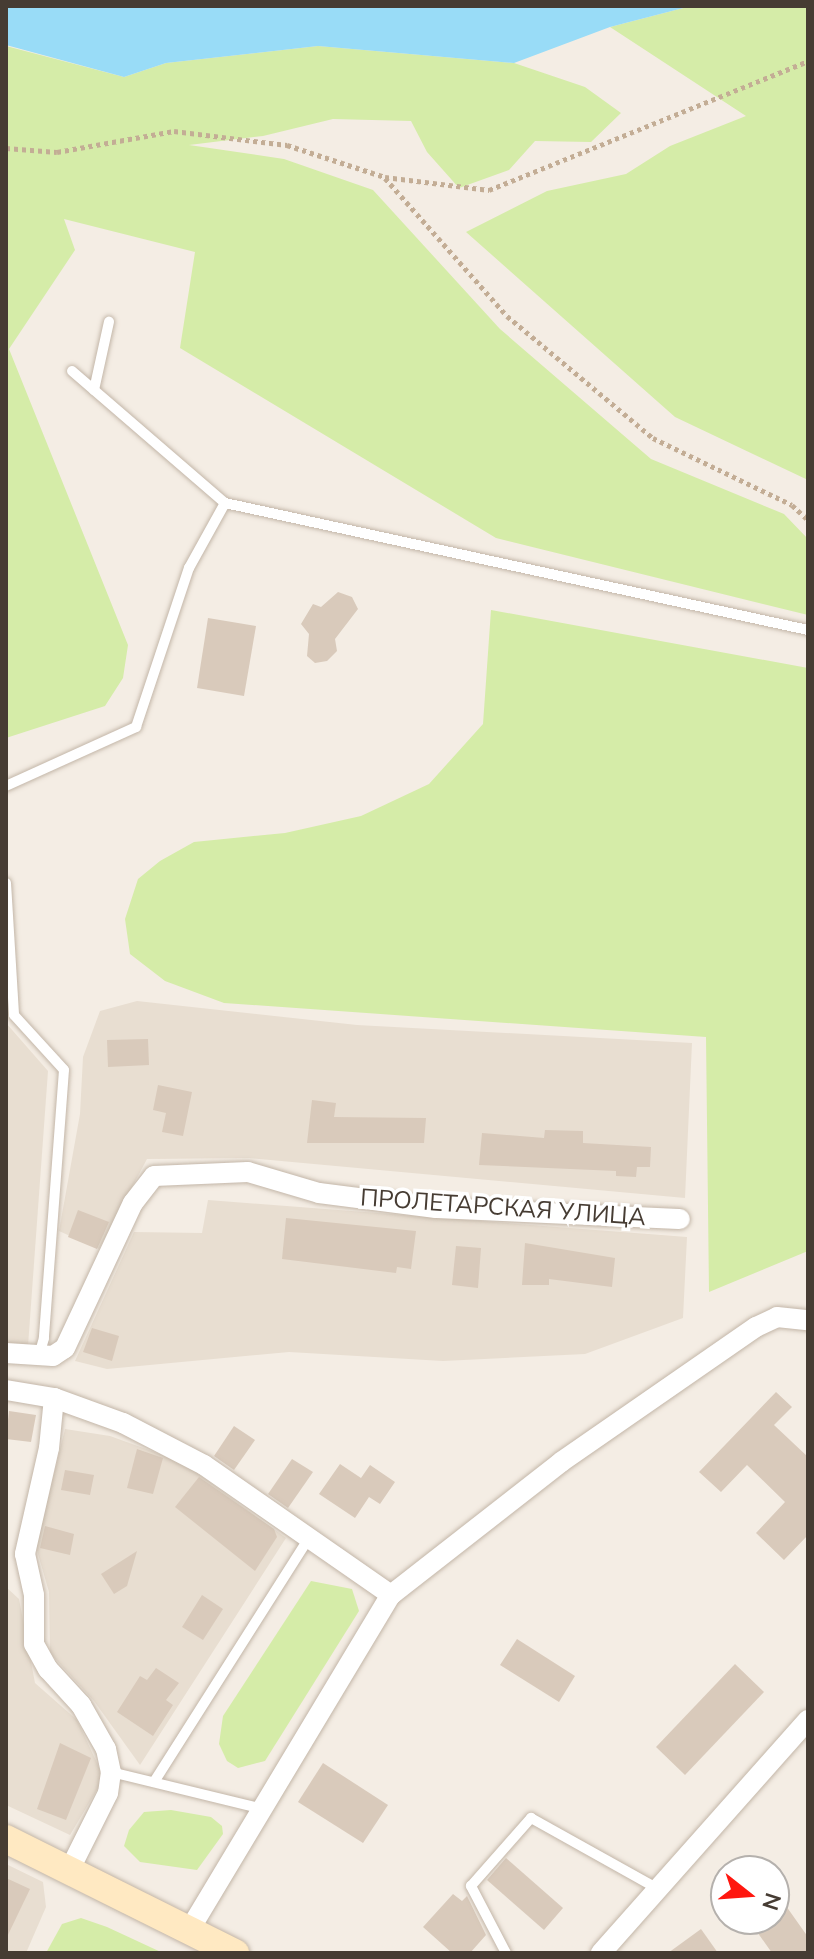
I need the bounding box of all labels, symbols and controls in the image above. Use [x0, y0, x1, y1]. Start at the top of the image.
street label: ПРОЛЕТАРСКАЯ УЛИЦА [359, 1184, 647, 1232]
north arrow [710, 1855, 790, 1935]
text: N [754, 1889, 788, 1914]

